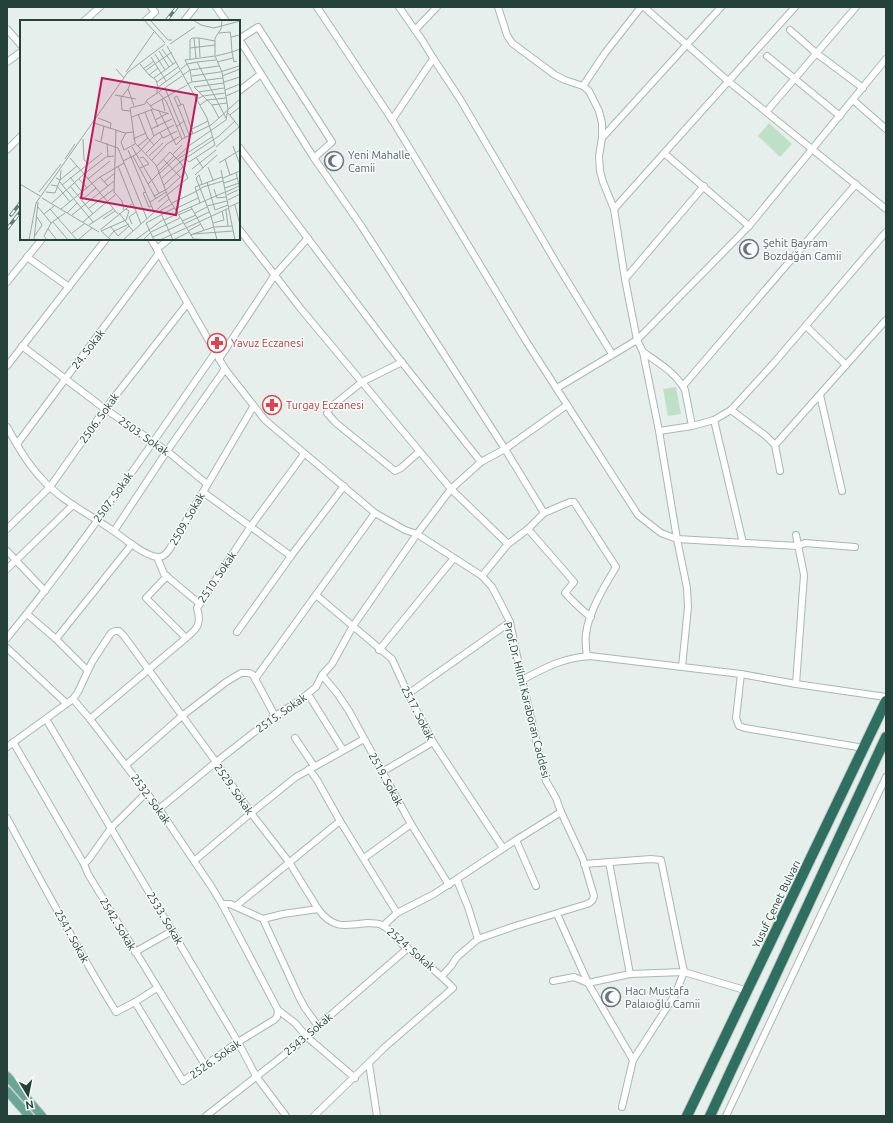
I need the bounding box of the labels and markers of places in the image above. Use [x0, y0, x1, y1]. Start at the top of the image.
place label: Yeni Mahalle Camii [348, 149, 410, 174]
mosque icon: Yeni Mahalle Camii [323, 150, 345, 172]
place label: Şehit Bayram Bozdağan Camii [763, 237, 841, 262]
mosque icon: Şehit Bayram Bozdağan Camii [738, 238, 760, 260]
pharmacy icon: Yavuz Eczanesi [206, 332, 228, 354]
place label: Yavuz Eczanesi [231, 337, 304, 349]
pharmacy icon: Turgay Eczanesi [261, 394, 283, 416]
place label: Turgay Eczanesi [286, 399, 364, 411]
place label: Hacı Mustafa Palaıoğlu Camii [625, 985, 700, 1010]
mosque icon: Hacı Mustafa Palaıoğlu Camii [600, 986, 622, 1008]

